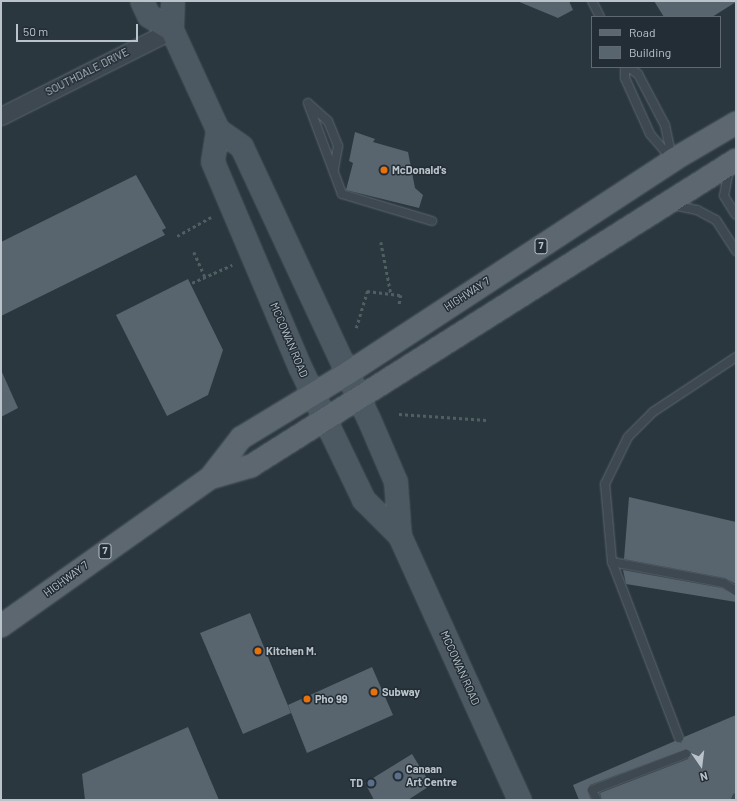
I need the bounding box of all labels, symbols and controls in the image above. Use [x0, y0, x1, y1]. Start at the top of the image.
scale bar [18, 16, 140, 42]
legend [591, 16, 721, 68]
text: 50 m [23, 24, 48, 38]
text: Road [629, 25, 656, 39]
street label: SOUTHDALE DRIVE [43, 45, 131, 99]
text: Building [629, 45, 671, 59]
place label: McDonald's [392, 163, 447, 177]
marker: McDonald's [379, 165, 389, 175]
road number: 7 [534, 238, 548, 254]
street label: HIGHWAY 7 [442, 274, 492, 314]
street label: MCCOWAN ROAD [267, 301, 311, 379]
road number: 7 [98, 543, 112, 559]
street label: HIGHWAY 7 [41, 558, 91, 600]
street label: MCCOWAN ROAD [438, 629, 482, 707]
place label: Kitchen M. [266, 644, 317, 658]
marker: Kitchen M. [253, 646, 263, 656]
place label: Subway [382, 685, 420, 699]
marker: Subway [369, 687, 379, 697]
place label: Pho 99 [315, 692, 348, 706]
marker: Pho 99 [302, 694, 312, 704]
north arrow [681, 745, 721, 785]
place label: Canaan Art Centre [406, 763, 457, 789]
text: N [699, 770, 709, 784]
marker: Canaan Art Centre [393, 771, 403, 781]
place label: TD [350, 776, 363, 790]
marker: TD [366, 778, 376, 788]

